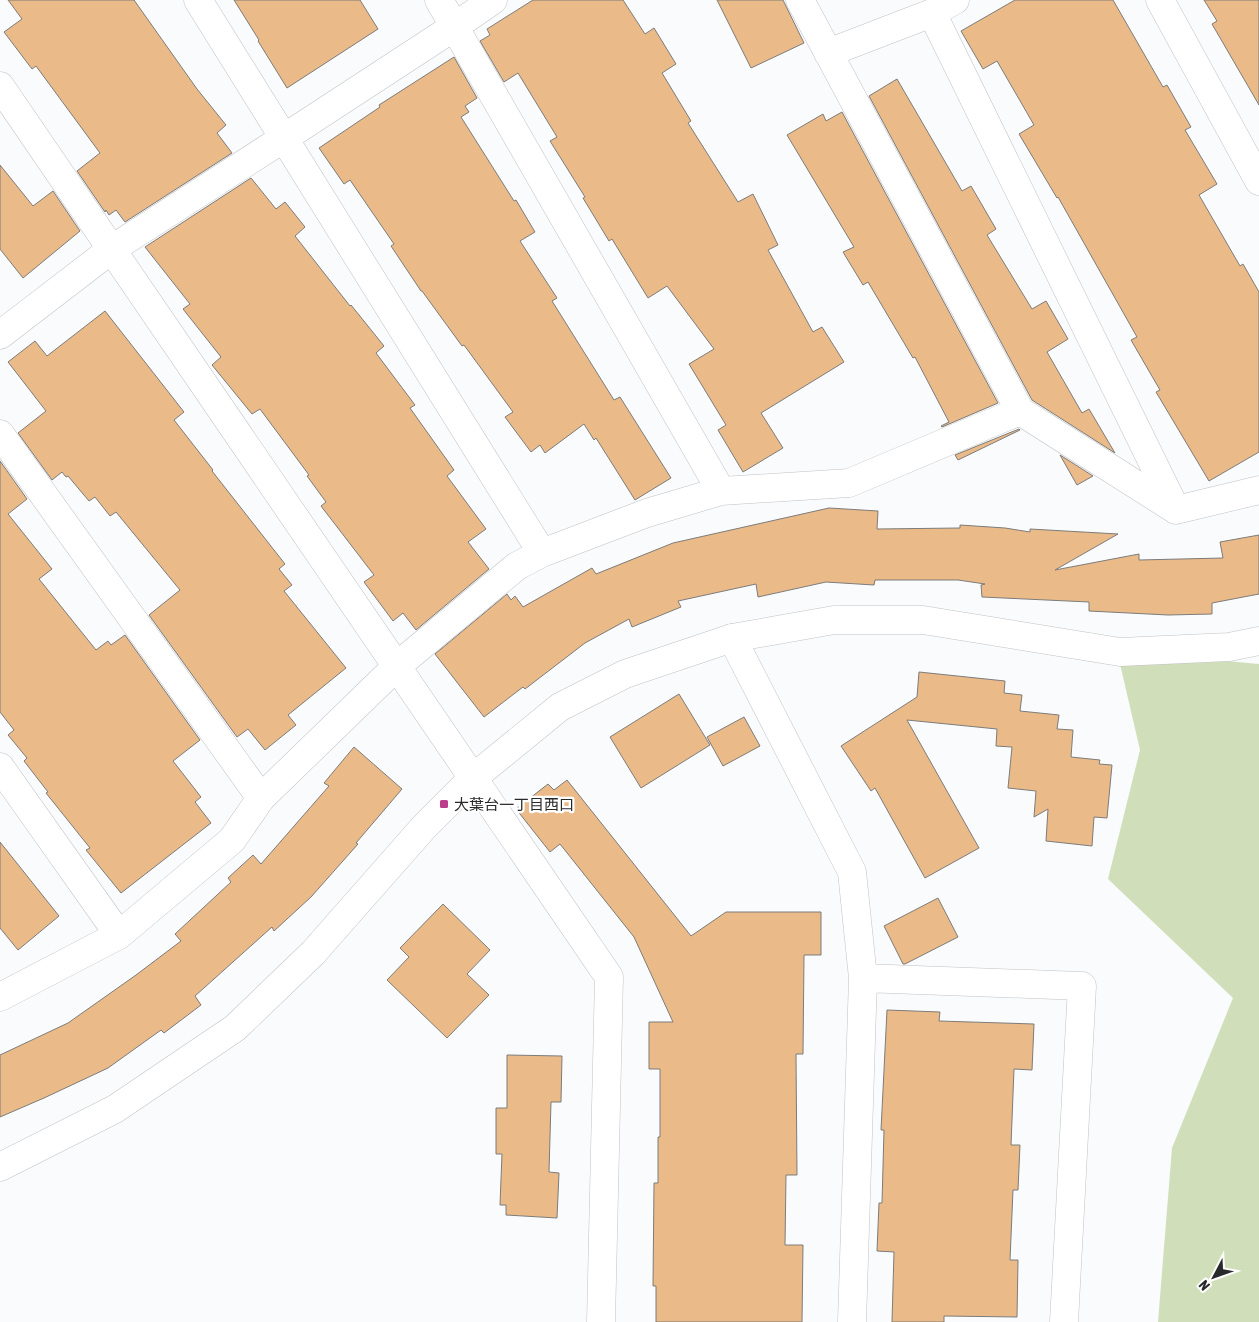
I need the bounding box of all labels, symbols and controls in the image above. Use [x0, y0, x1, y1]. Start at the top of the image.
place label: 大葉台一丁目西口 [454, 796, 574, 813]
marker: 大葉台一丁目西口 [438, 798, 450, 810]
north arrow [1189, 1252, 1239, 1302]
text: N [1195, 1277, 1213, 1294]

